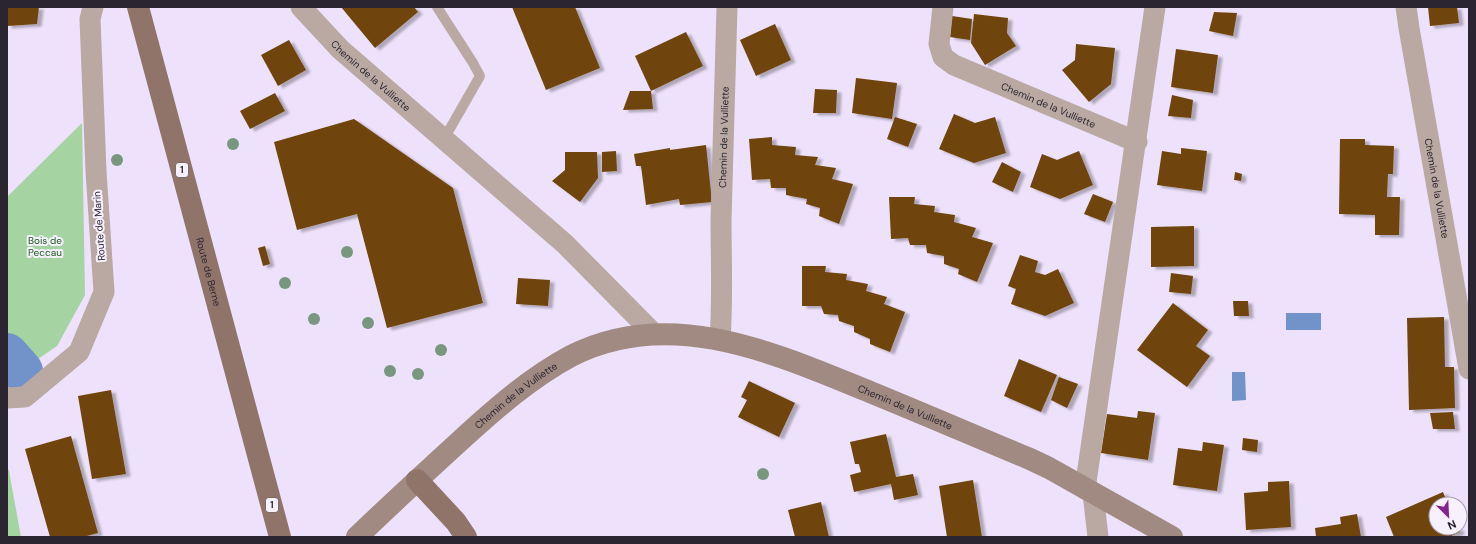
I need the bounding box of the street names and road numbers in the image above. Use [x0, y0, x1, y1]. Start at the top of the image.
street label: Chemin de la Vulliette [328, 37, 414, 114]
street label: Chemin de la Vulliette [999, 79, 1098, 131]
street label: Chemin de la Vulliette [715, 86, 731, 188]
street label: Chemin de la Vulliette [1422, 137, 1452, 240]
road number: 1 [176, 163, 188, 177]
street label: Route de Marin [90, 191, 108, 261]
street label: Route de Berne [193, 236, 224, 308]
street label: Chemin de la Vulliette [472, 359, 560, 431]
street label: Chemin de la Vulliette [856, 381, 955, 432]
road number: 1 [266, 498, 278, 512]

